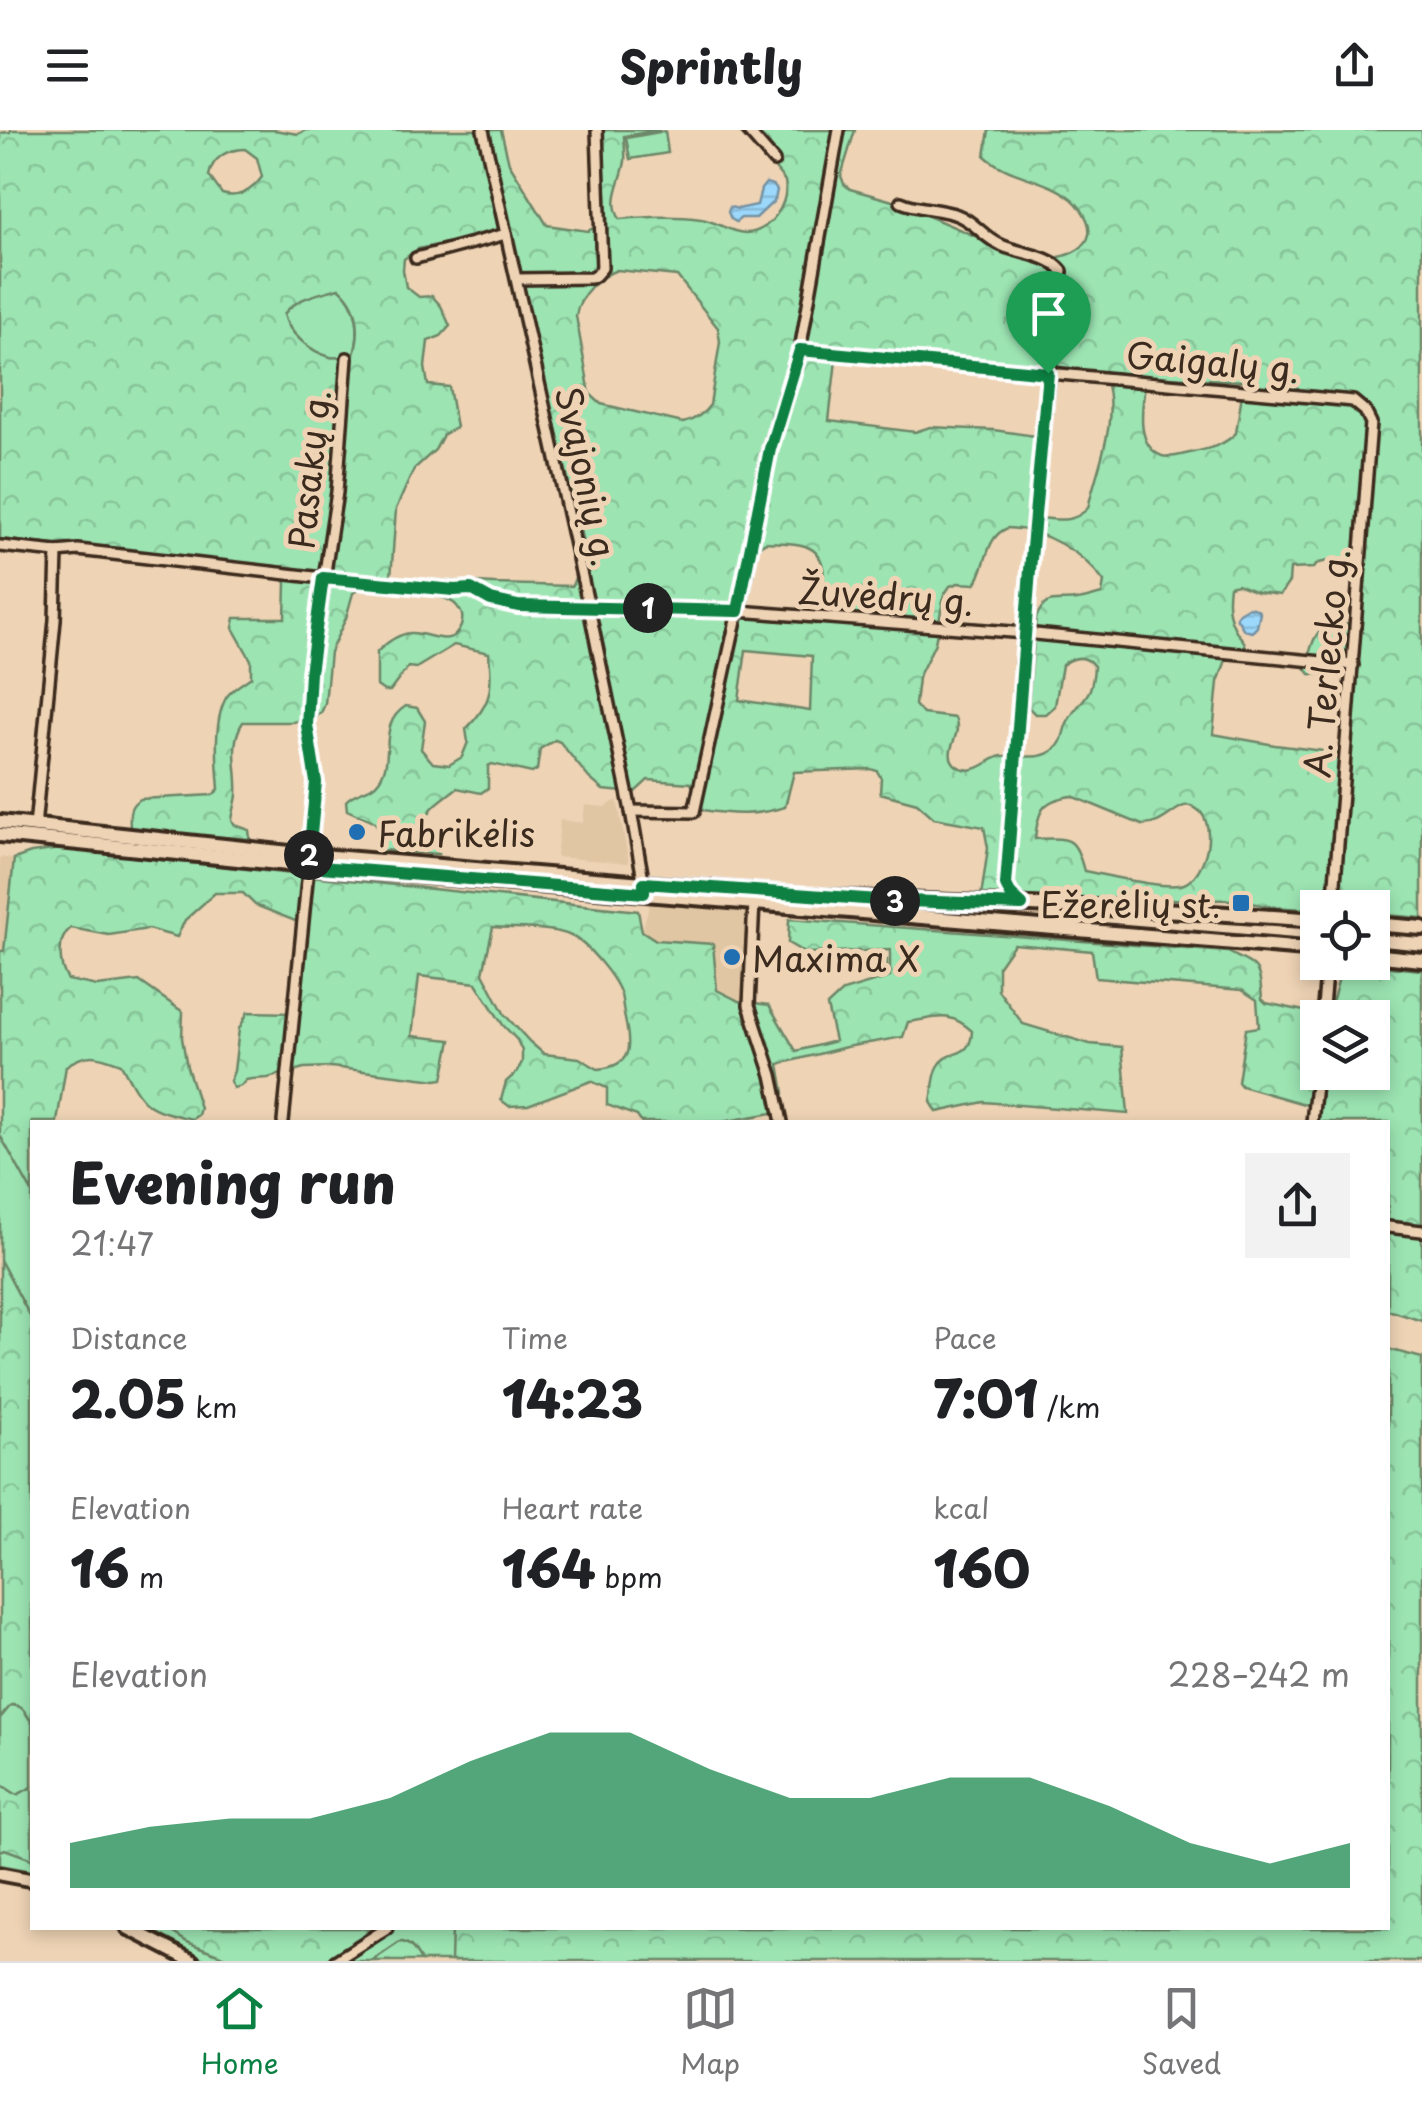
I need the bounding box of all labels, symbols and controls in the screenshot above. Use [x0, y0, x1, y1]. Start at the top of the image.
text: Sprintly [619, 31, 803, 99]
icon: menu [40, 38, 95, 93]
icon: share [1327, 38, 1382, 93]
pin [1006, 271, 1091, 374]
icon: arrive [1021, 286, 1076, 341]
street label: Gaigalų g. [1124, 327, 1302, 395]
street label: Svajonių g. [543, 381, 633, 571]
street label: Pasakų g. [273, 386, 343, 552]
street label: A. Terlecko g. [1289, 546, 1361, 780]
street label: Žuvėdrų g. [796, 562, 976, 628]
pin: 1 [623, 583, 673, 633]
text: 1 [641, 586, 655, 629]
place label: Fabrikėlis [377, 806, 535, 859]
marker: Fabrikėlis [346, 821, 368, 843]
pin: 2 [284, 830, 334, 880]
text: 2 [299, 833, 319, 876]
pin: 3 [870, 876, 920, 926]
place label: Ežerėlių st. [1040, 877, 1221, 930]
text: 3 [886, 879, 904, 922]
map controls [1300, 890, 1390, 1090]
button: locate [1300, 890, 1390, 980]
marker: Ežerėlių st. [1230, 892, 1252, 914]
place label: Maxima X [752, 931, 920, 984]
marker: Maxima X [721, 946, 743, 968]
button: layers [1300, 1000, 1390, 1090]
text: Evening run [70, 1140, 396, 1223]
button: share [1245, 1153, 1350, 1258]
text: 21:47 [70, 1219, 154, 1267]
text: Distance [70, 1316, 188, 1359]
text: Time [502, 1316, 568, 1359]
text: Pace [933, 1316, 997, 1359]
text: 2.05 [70, 1359, 186, 1435]
text: 14:23 [502, 1359, 643, 1435]
text: 7:01 [933, 1359, 1038, 1435]
text: km [186, 1385, 237, 1428]
text: /km [1038, 1385, 1100, 1428]
text: Elevation [70, 1486, 191, 1529]
text: Heart rate [502, 1486, 643, 1529]
text: kcal [933, 1486, 989, 1529]
text: 16 [70, 1529, 130, 1605]
text: 164 [502, 1529, 595, 1605]
text: 160 [933, 1529, 1030, 1605]
text: m [130, 1555, 164, 1598]
text: bpm [595, 1555, 663, 1598]
text: Elevation [70, 1650, 208, 1698]
text: 228–242 m [1168, 1650, 1350, 1698]
tab: Home [201, 1981, 279, 2084]
tab: Map [680, 1981, 740, 2084]
tab: Saved [1142, 1981, 1221, 2084]

